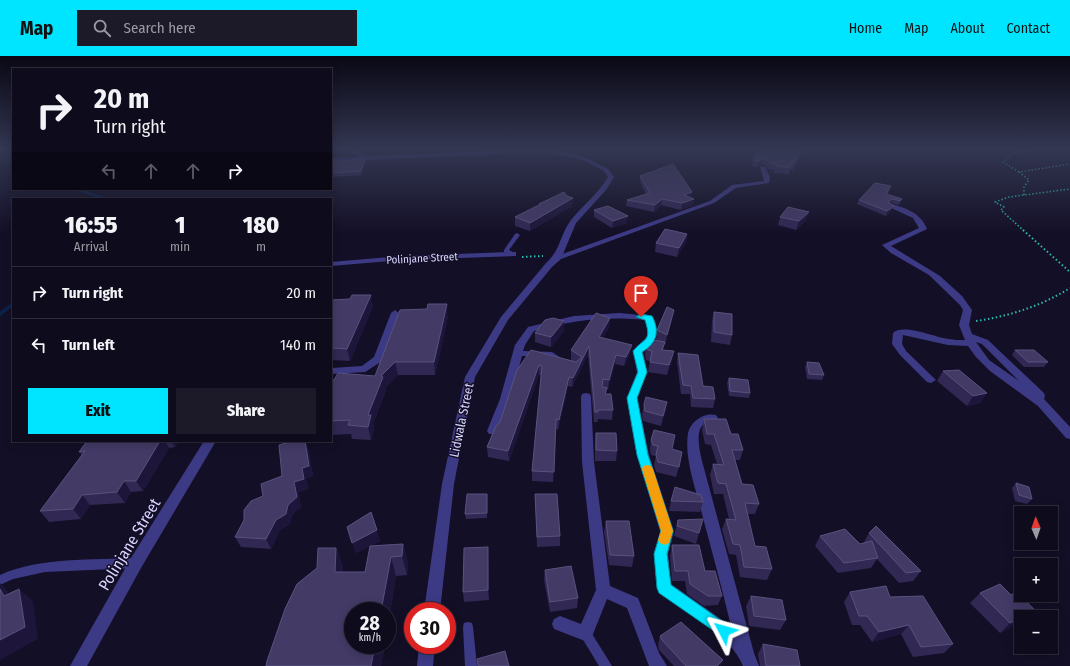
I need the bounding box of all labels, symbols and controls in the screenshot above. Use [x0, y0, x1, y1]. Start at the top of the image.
search box [77, 10, 357, 46]
text: Map [20, 17, 53, 40]
icon: search [91, 17, 113, 39]
text: Search here [123, 19, 196, 37]
text: Home [849, 20, 882, 37]
text: Map [904, 20, 928, 37]
text: About [950, 20, 985, 37]
text: Contact [1007, 20, 1050, 37]
text: 20 m [94, 82, 149, 115]
icon: right [28, 84, 80, 136]
text: Turn right [94, 116, 166, 138]
icon: left [98, 160, 120, 182]
icon: ahead [140, 160, 162, 182]
icon: ahead [182, 160, 204, 182]
icon: right [224, 160, 246, 182]
text: 16:55 [65, 211, 117, 239]
text: 1 [175, 211, 185, 239]
text: 180 [243, 211, 279, 239]
text: Arrival [74, 239, 108, 254]
text: min [170, 239, 190, 254]
text: m [256, 239, 266, 254]
street label: Polinjane Street [386, 250, 459, 267]
pin [624, 276, 658, 317]
icon: right [28, 282, 50, 304]
icon: arrive [630, 282, 652, 304]
text: Turn right [62, 284, 123, 302]
text: 20 m [287, 284, 316, 302]
icon: left [28, 334, 50, 356]
text: Turn left [62, 336, 115, 354]
text: 140 m [280, 336, 316, 354]
street label: Lidwala Street [446, 381, 477, 459]
button: Exit [28, 388, 168, 434]
button: Share [176, 388, 316, 434]
street label: Polinjane Street [94, 494, 165, 594]
north arrow [1014, 506, 1058, 550]
map controls [1014, 506, 1058, 654]
button: + [1014, 558, 1058, 602]
speed limit sign: 30 [404, 602, 456, 654]
position arrow [703, 610, 745, 652]
button: − [1014, 610, 1058, 654]
text: 28 [360, 611, 380, 635]
text: km/h [359, 632, 381, 644]

